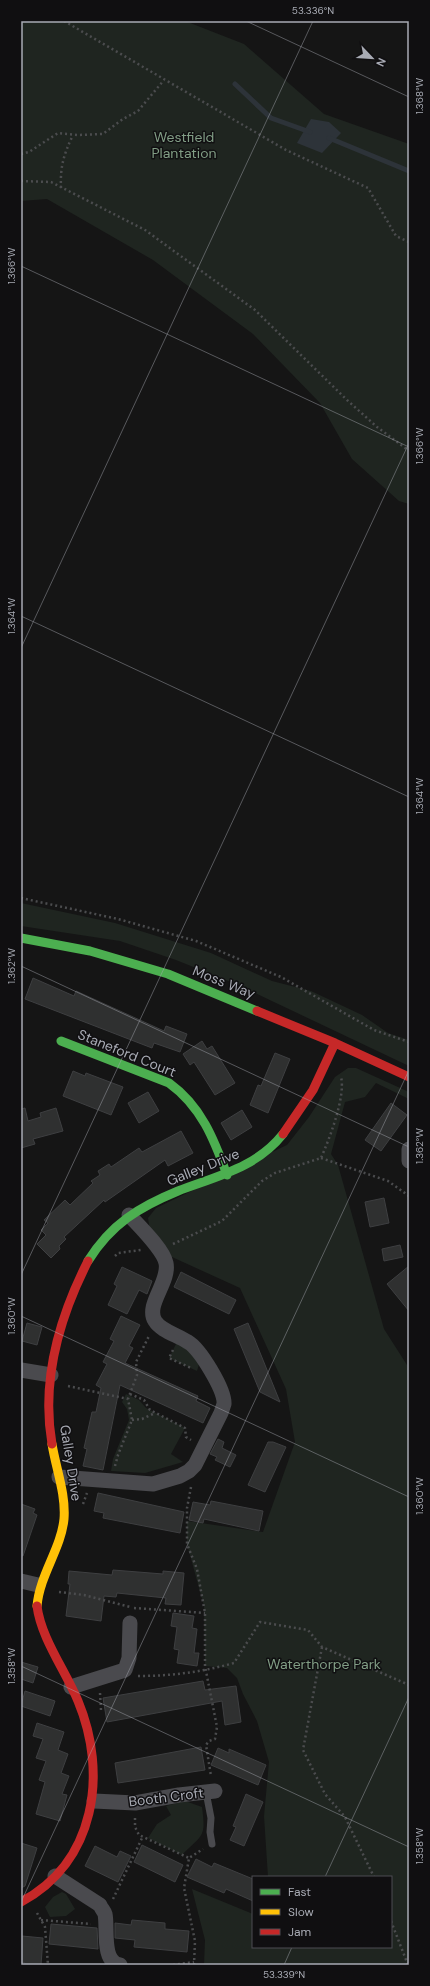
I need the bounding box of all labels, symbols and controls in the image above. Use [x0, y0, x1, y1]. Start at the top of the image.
text: 53.336°N [292, 4, 334, 17]
north arrow [352, 38, 392, 78]
text: N [373, 56, 389, 69]
text: 1.368°W [413, 77, 426, 114]
park label: Westfield Plantation [152, 128, 217, 162]
text: 1.366°W [5, 247, 18, 284]
text: 1.366°W [413, 427, 426, 464]
text: 1.364°W [5, 597, 18, 634]
text: 1.364°W [413, 777, 426, 814]
text: 1.362°W [5, 948, 18, 984]
street label: Moss Way [190, 961, 258, 1003]
street label: Staneford Court [75, 1025, 179, 1081]
text: 1.362°W [413, 1128, 426, 1164]
street label: Galley Drive [164, 1144, 242, 1190]
text: 1.360°W [5, 1297, 18, 1335]
street label: Galley Drive [56, 1424, 86, 1502]
text: 1.360°W [413, 1477, 426, 1515]
text: 1.358°W [5, 1648, 18, 1684]
park label: Waterthorpe Park [267, 1655, 381, 1673]
street label: Booth Croft [127, 1783, 205, 1811]
text: 1.358°W [413, 1828, 426, 1864]
legend [252, 1876, 392, 1948]
text: Fast [288, 1884, 311, 1900]
text: Slow [288, 1904, 314, 1920]
text: Jam [288, 1924, 311, 1940]
text: 53.339°N [263, 1968, 305, 1981]

